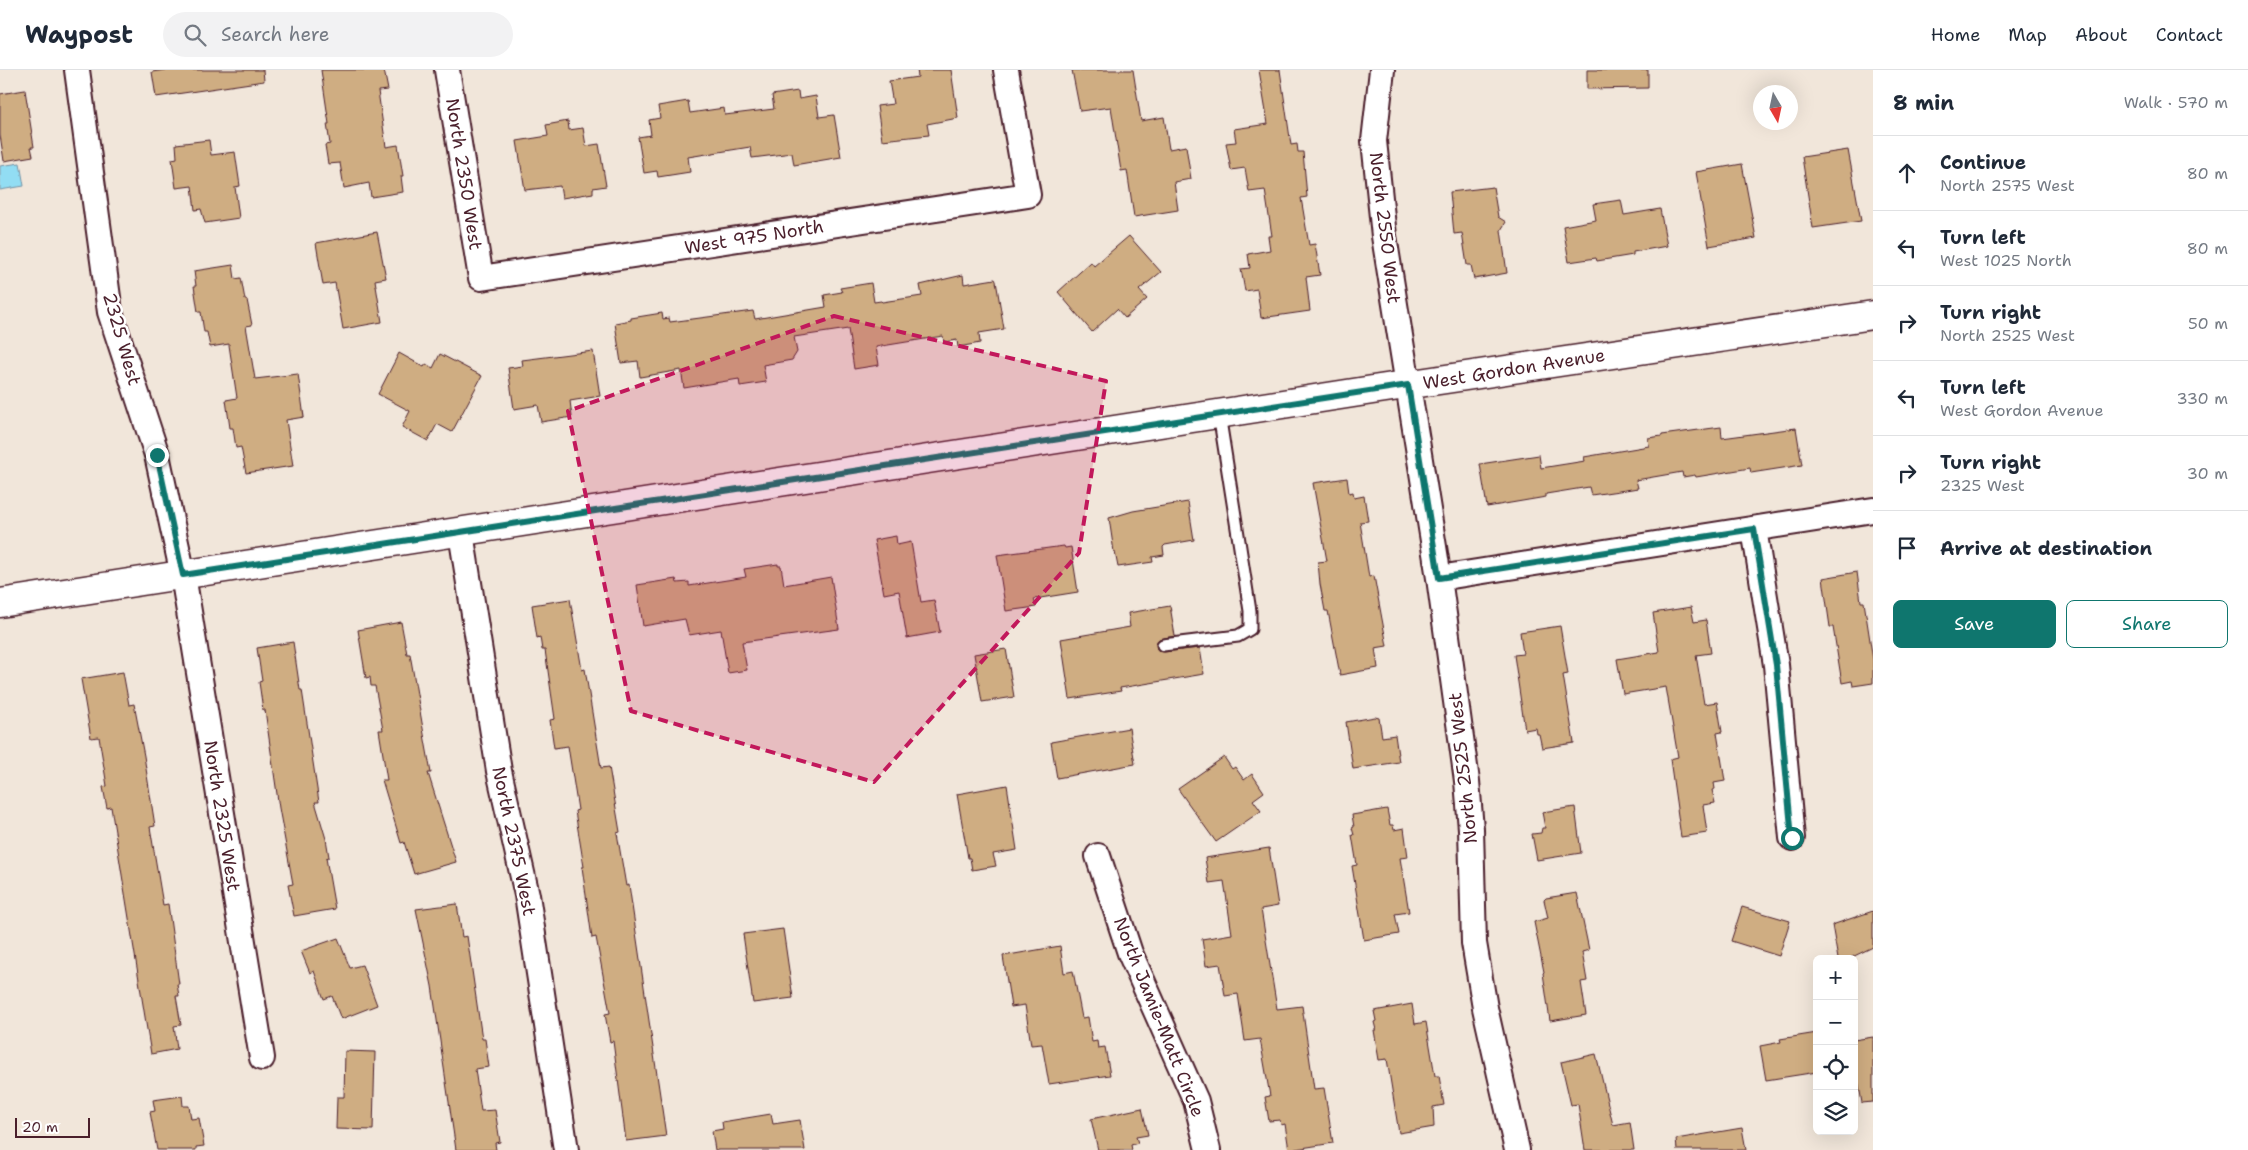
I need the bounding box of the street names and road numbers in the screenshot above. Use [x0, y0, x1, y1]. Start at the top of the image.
street label: North 2350 West [440, 96, 488, 252]
street label: North 2550 West [1364, 151, 1406, 305]
street label: West 975 North [683, 214, 825, 260]
street label: 2325 West [97, 290, 147, 388]
street label: West Gordon Avenue [1421, 343, 1607, 395]
street label: North 2525 West [1443, 691, 1483, 845]
street label: North 2325 West [198, 739, 246, 893]
street label: North 2375 West [486, 764, 542, 918]
street label: North Jamie-Matt Circle [1108, 914, 1210, 1120]

